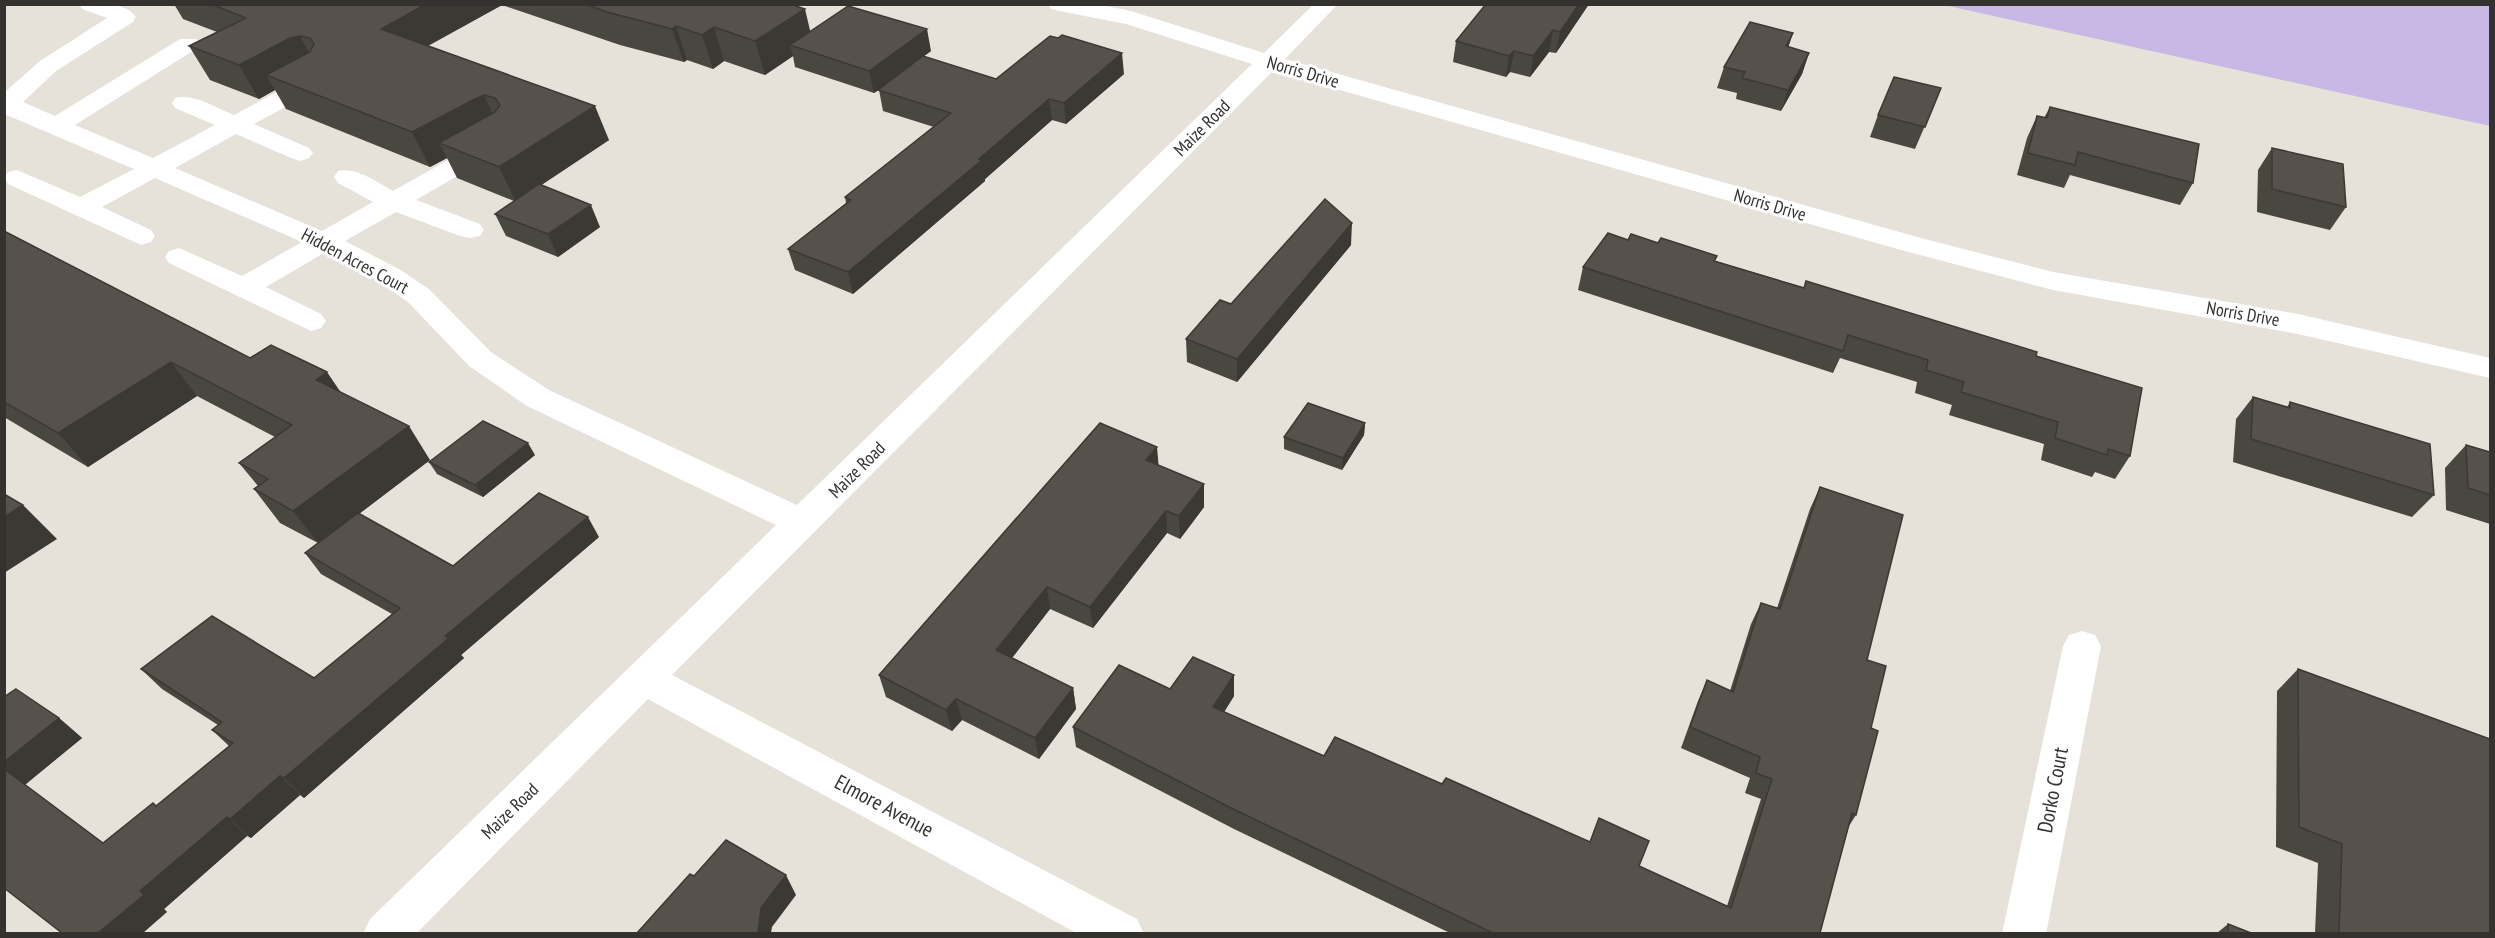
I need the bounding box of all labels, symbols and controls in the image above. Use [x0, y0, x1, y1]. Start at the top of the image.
street label: Norris Drive [1264, 50, 1342, 93]
street label: Maize Road [1168, 94, 1235, 161]
street label: Norris Drive [1731, 183, 1809, 226]
street label: Hidden Acres Court [298, 223, 413, 299]
street label: Norris Drive [2205, 296, 2281, 331]
street label: Maize Road [823, 436, 890, 503]
street label: Dorko Court [2031, 745, 2074, 835]
street label: Elmore Avenue [830, 768, 938, 843]
street label: Maize Road [476, 778, 543, 844]

